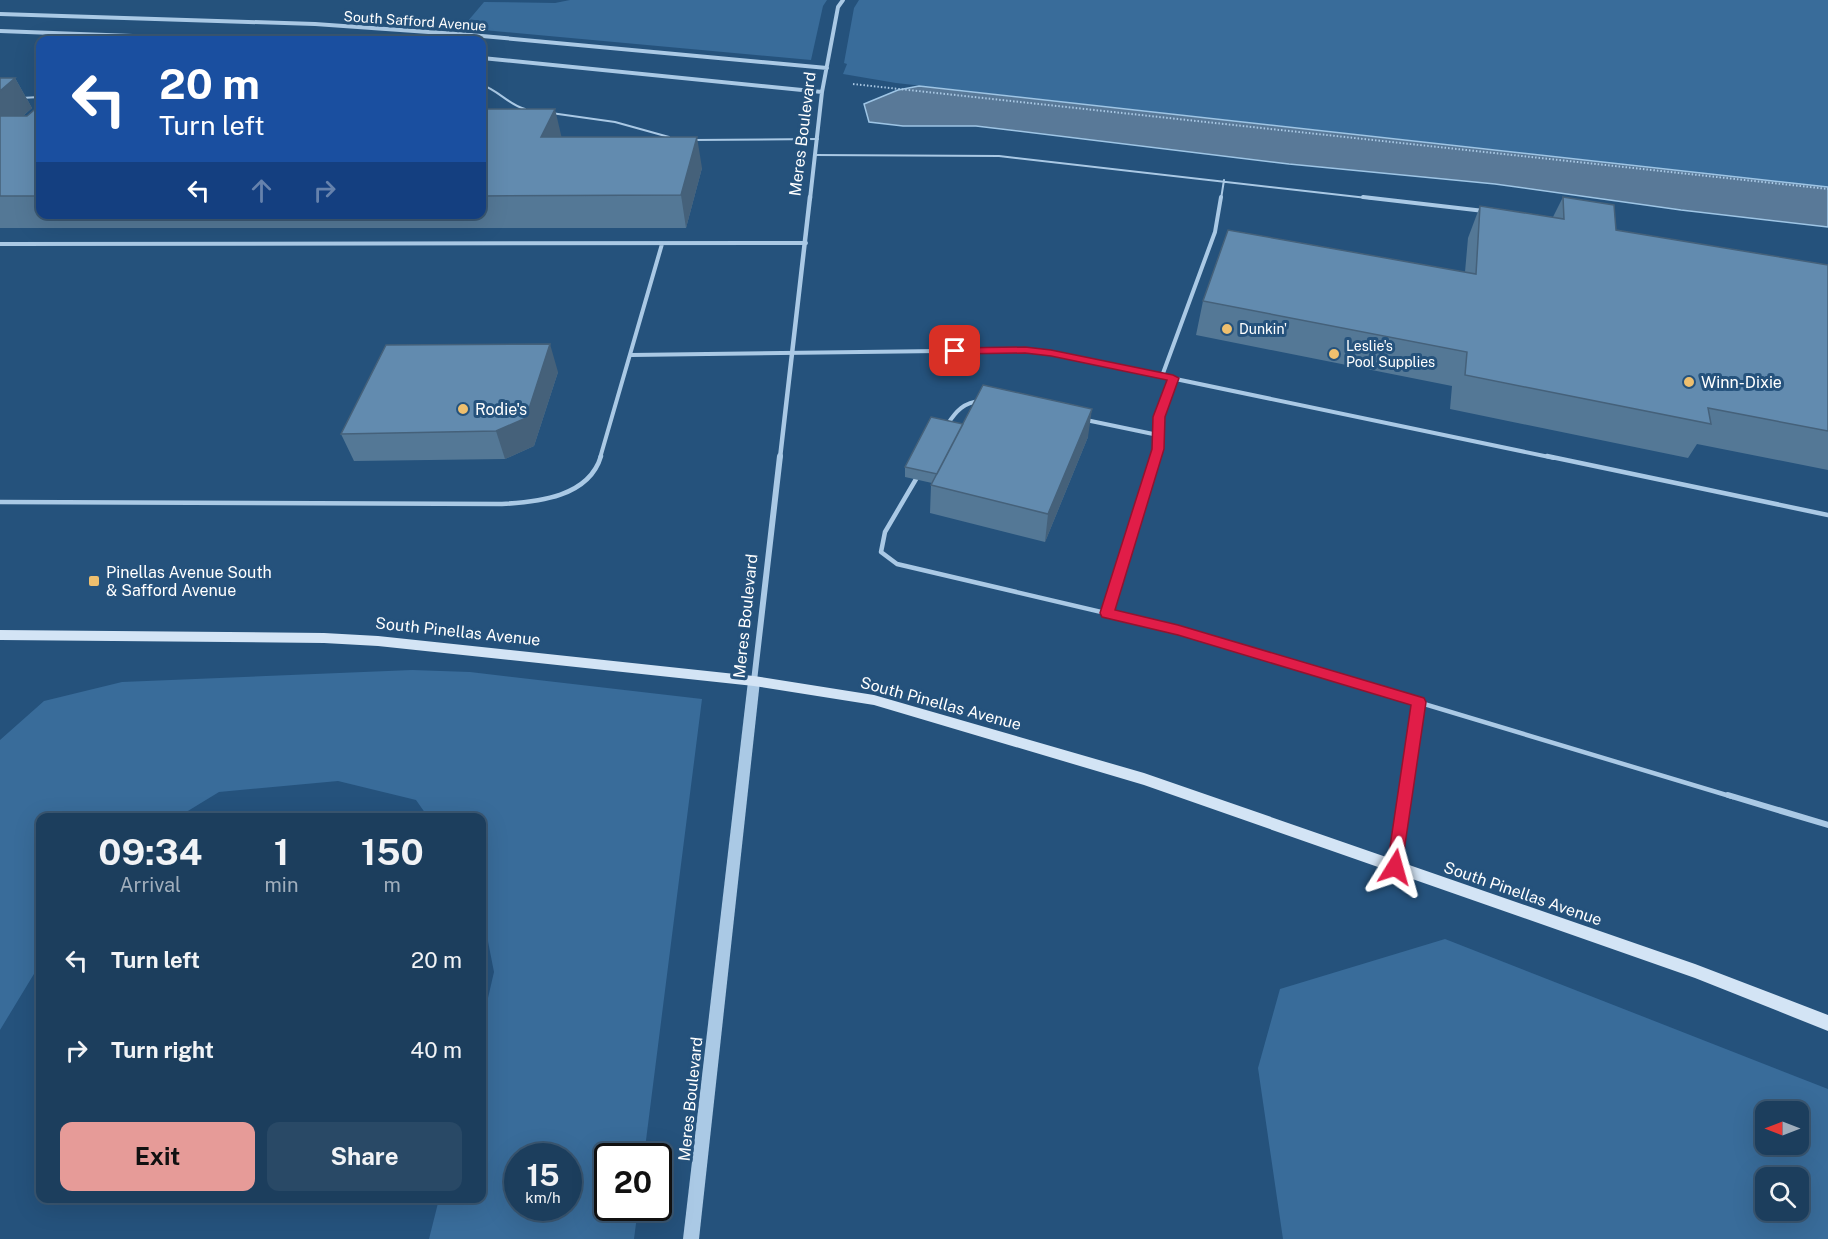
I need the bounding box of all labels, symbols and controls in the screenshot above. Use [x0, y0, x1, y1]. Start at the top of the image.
street label: South Safford Avenue [343, 8, 487, 34]
text: 20 m [159, 59, 260, 108]
icon: left [60, 60, 138, 138]
street label: Meres Boulevard [785, 71, 820, 197]
text: Turn left [159, 109, 265, 141]
icon: left [182, 174, 215, 207]
icon: ahead [245, 174, 278, 207]
icon: right [308, 174, 341, 207]
place label: Dunkin' [1239, 321, 1287, 337]
marker: Dunkin' [1220, 322, 1234, 336]
pin [929, 325, 980, 376]
icon: arrive [938, 334, 971, 367]
place label: Leslie's Pool Supplies [1346, 338, 1435, 370]
marker: Leslie's Pool Supplies [1327, 347, 1341, 361]
place label: Winn-Dixie [1701, 373, 1782, 392]
marker: Winn-Dixie [1682, 375, 1696, 389]
place label: Rodie's [475, 400, 527, 419]
marker: Rodie's [456, 402, 470, 416]
street label: Meres Boulevard [730, 553, 761, 679]
place label: Pinellas Avenue South & Safford Avenue [106, 563, 272, 600]
marker: Pinellas Avenue South & Safford Avenue [87, 574, 101, 588]
street label: South Pinellas Avenue [374, 613, 541, 650]
street label: South Pinellas Avenue [858, 673, 1023, 734]
text: 09:34 [98, 831, 202, 873]
text: 1 [274, 831, 289, 873]
text: 150 [361, 831, 424, 873]
position arrow [1363, 835, 1427, 899]
street label: South Pinellas Avenue [1441, 857, 1604, 929]
text: Arrival [119, 873, 181, 897]
text: min [265, 873, 298, 897]
text: m [384, 873, 401, 897]
icon: left [60, 944, 93, 977]
text: Turn left [111, 947, 200, 973]
text: 20 m [411, 947, 462, 973]
icon: right [60, 1034, 93, 1067]
street label: Meres Boulevard [675, 1036, 706, 1162]
text: Turn right [111, 1037, 214, 1063]
text: 40 m [410, 1037, 462, 1063]
north arrow [1755, 1101, 1809, 1155]
map controls [1755, 1101, 1809, 1221]
button: Exit [60, 1122, 255, 1191]
button: Share [267, 1122, 462, 1191]
speed limit sign: 20 [594, 1143, 672, 1221]
text: 15 [526, 1157, 560, 1193]
button: search [1755, 1167, 1809, 1221]
text: km/h [525, 1189, 561, 1206]

